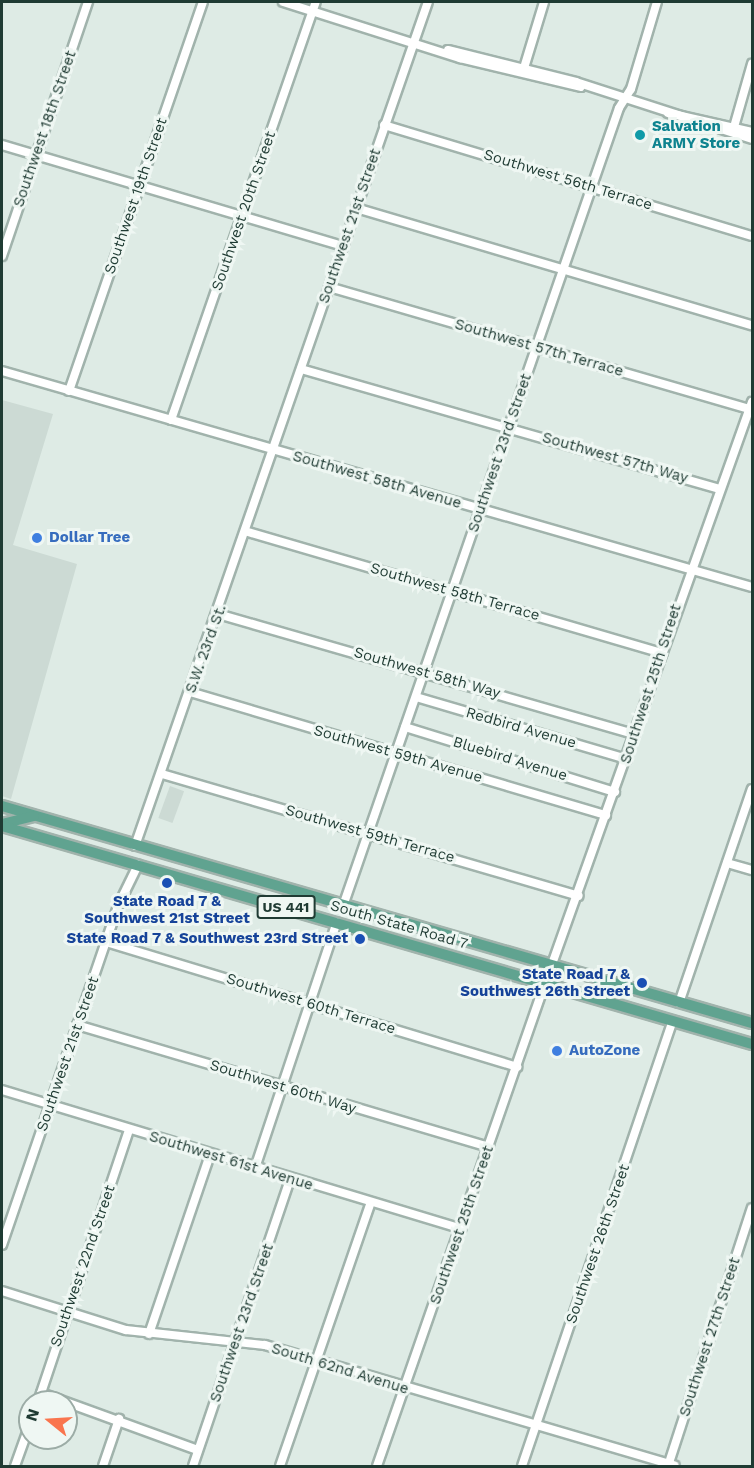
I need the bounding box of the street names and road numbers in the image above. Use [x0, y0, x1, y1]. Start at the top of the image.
street label: Southwest 18th Street [10, 48, 80, 210]
street label: Southwest 19th Street [101, 115, 171, 277]
street label: Southwest 20th Street [208, 129, 280, 293]
street label: Southwest 21st Street [315, 146, 385, 306]
street label: Southwest 56th Terrace [481, 146, 655, 214]
street label: Southwest 57th Terrace [452, 315, 626, 381]
street label: Southwest 23rd Street [464, 371, 536, 535]
street label: Southwest 57th Way [540, 429, 690, 487]
street label: Southwest 58th Avenue [290, 447, 464, 513]
street label: Southwest 58th Terrace [368, 559, 542, 625]
street label: S.W. 23rd St. [182, 602, 230, 696]
street label: Southwest 25th Street [617, 602, 685, 766]
street label: Southwest 58th Way [352, 643, 502, 703]
street label: Redbird Avenue [463, 704, 579, 752]
street label: Southwest 59th Avenue [311, 721, 485, 787]
street label: Bluebird Avenue [450, 733, 570, 785]
street label: Southwest 59th Terrace [283, 801, 457, 867]
road number: US 441 [256, 896, 316, 918]
street label: South State Road 7 [328, 897, 470, 953]
street label: Southwest 60th Terrace [224, 970, 398, 1038]
street label: Southwest 21st Street [33, 974, 103, 1134]
street label: Southwest 60th Way [208, 1056, 358, 1118]
street label: Southwest 61st Avenue [147, 1127, 315, 1195]
street label: Southwest 25th Street [426, 1143, 498, 1307]
street label: Southwest 26th Street [562, 1162, 634, 1326]
street label: Southwest 22nd Street [47, 1183, 119, 1349]
street label: Southwest 23rd Street [206, 1241, 278, 1405]
street label: Southwest 27th Street [676, 1255, 744, 1419]
street label: South 62nd Avenue [269, 1339, 411, 1399]

